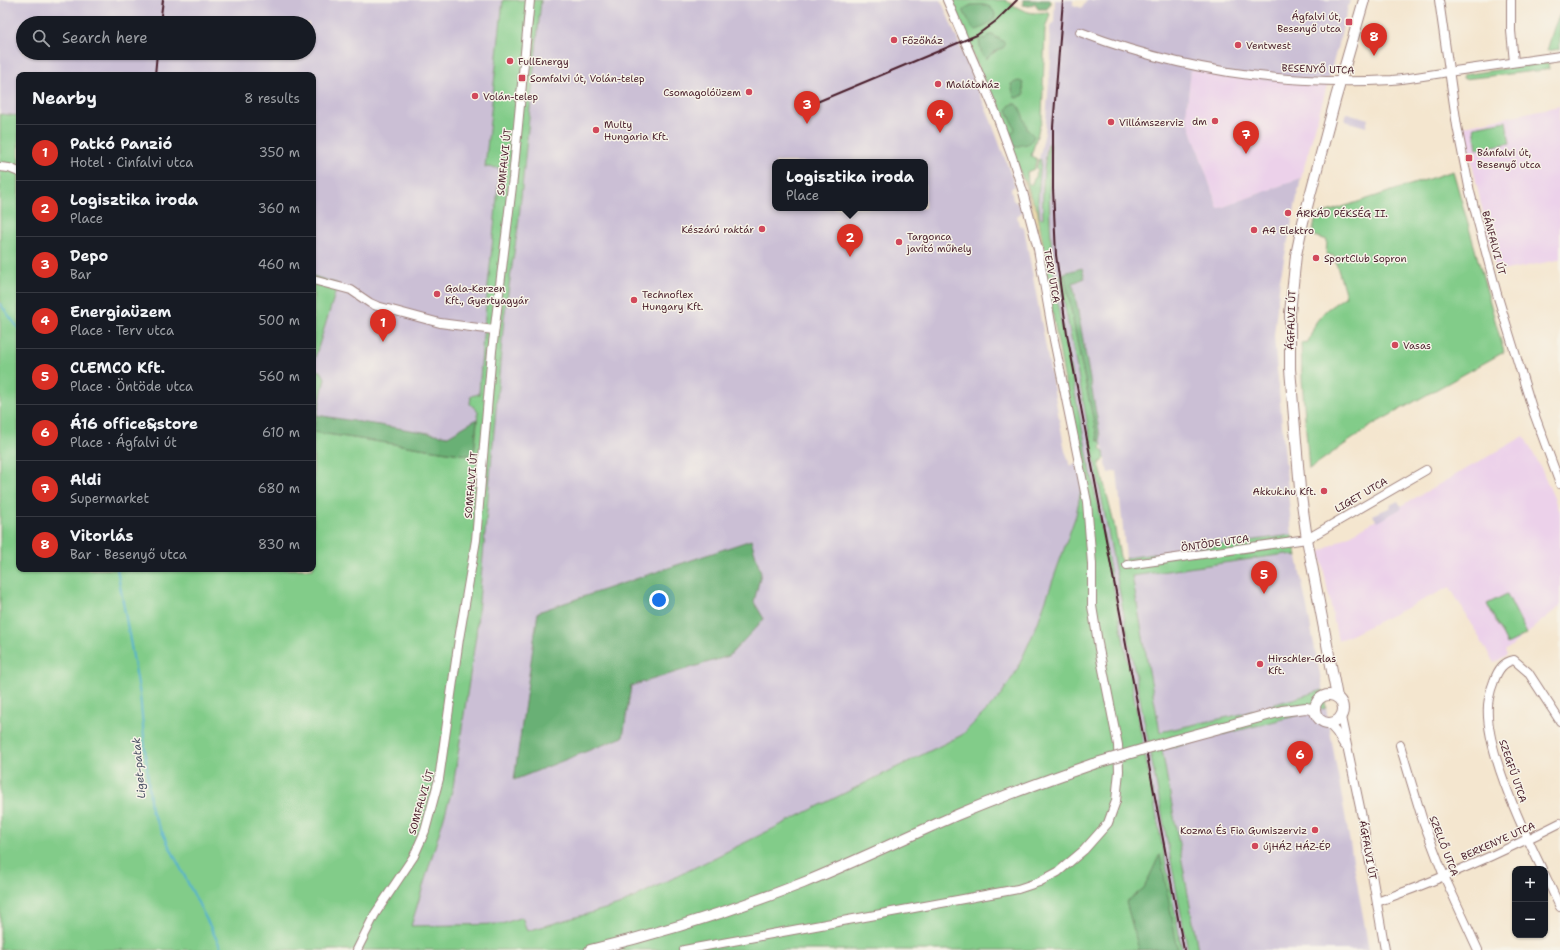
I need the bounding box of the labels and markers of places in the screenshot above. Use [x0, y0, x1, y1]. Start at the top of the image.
place label: Ágfalvi út, Besenyő utca [1277, 10, 1342, 35]
marker: Ágfalvi út, Besenyő utca [1344, 17, 1354, 27]
pin: 8 [1361, 23, 1387, 56]
place label: Főzőház [902, 34, 943, 47]
marker: Főzőház [889, 35, 899, 45]
place label: Ventwest [1246, 39, 1291, 52]
marker: Ventwest [1233, 40, 1243, 50]
place label: FullEnergy [518, 55, 569, 68]
marker: FullEnergy [505, 56, 515, 66]
place label: Somfalvi út, Volán-telep [530, 72, 645, 85]
marker: Somfalvi út, Volán-telep [517, 73, 527, 83]
place label: Malátaház [946, 78, 1000, 91]
marker: Malátaház [933, 79, 943, 89]
place label: Csomagolóüzem [663, 86, 741, 99]
marker: Csomagolóüzem [744, 87, 754, 97]
place label: Volán-telep [483, 90, 539, 103]
marker: Volán-telep [470, 91, 480, 101]
pin: 3 [794, 91, 820, 124]
pin: 4 [927, 100, 953, 133]
place label: dm [1192, 115, 1207, 128]
place label: Villámszerviz [1119, 116, 1184, 129]
marker: dm [1210, 116, 1220, 126]
marker: Villámszerviz [1106, 117, 1116, 127]
place label: Multy Hungaria Kft. [604, 118, 669, 143]
pin: 7 [1233, 121, 1259, 154]
marker: Multy Hungaria Kft. [591, 125, 601, 135]
place label: Bánfalvi út, Besenyő utca [1477, 146, 1541, 171]
marker: Bánfalvi út, Besenyő utca [1464, 153, 1474, 163]
place label: ÁRKÁD PÉKSÉG II. [1296, 207, 1388, 220]
marker: ÁRKÁD PÉKSÉG II. [1283, 208, 1293, 218]
place label: Készárú raktár [682, 223, 754, 236]
marker: Készárú raktár [757, 224, 767, 234]
pin: 2 [837, 224, 863, 257]
place label: A4 Elektro [1262, 224, 1314, 237]
marker: A4 Elektro [1249, 225, 1259, 235]
place label: Targonca javító műhely [906, 230, 972, 255]
marker: Targonca javító műhely [894, 237, 904, 247]
place label: SportClub Sopron [1324, 252, 1407, 265]
marker: SportClub Sopron [1311, 253, 1321, 263]
place label: Gala-Kerzen Kft., Gyertyagyár [445, 282, 529, 307]
place label: Technoflex Hungary Kft. [642, 288, 704, 313]
marker: Gala-Kerzen Kft., Gyertyagyár [432, 289, 442, 299]
marker: Technoflex Hungary Kft. [629, 295, 639, 305]
pin: 1 [370, 309, 396, 342]
place label: Vasas [1403, 339, 1431, 352]
marker: Vasas [1390, 340, 1400, 350]
place label: Akkuk.hu Kft. [1253, 485, 1316, 498]
marker: Akkuk.hu Kft. [1319, 486, 1329, 496]
pin: 5 [1251, 561, 1277, 594]
place label: Hirschler-Glas Kft. [1268, 652, 1336, 677]
marker: Hirschler-Glas Kft. [1255, 659, 1265, 669]
pin: 6 [1287, 741, 1313, 774]
place label: Kozma És Fia Gumiszerviz [1180, 824, 1307, 837]
marker: Kozma És Fia Gumiszerviz [1310, 825, 1320, 835]
place label: újHÁZ HÁZ-ÉP [1263, 840, 1331, 853]
marker: újHÁZ HÁZ-ÉP [1250, 841, 1260, 851]

